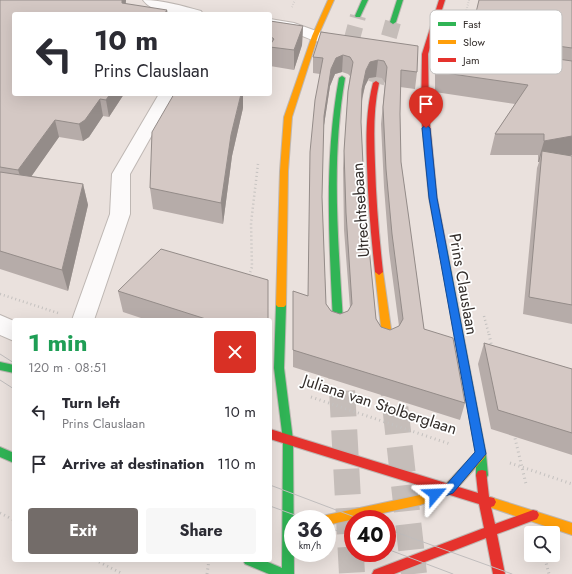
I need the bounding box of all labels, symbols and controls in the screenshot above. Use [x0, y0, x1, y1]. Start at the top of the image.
legend [430, 10, 562, 74]
text: Fast [463, 16, 481, 32]
text: 10 m [94, 20, 158, 61]
icon: left [28, 28, 80, 80]
text: Slow [463, 34, 485, 50]
text: Jam [461, 52, 480, 68]
text: Prins Clauslaan [94, 58, 209, 84]
pin [409, 87, 443, 128]
icon: arrive [415, 93, 437, 115]
street label: Utrechtsebaan [346, 162, 375, 258]
street label: Prins Clauslaan [443, 232, 484, 337]
text: 1 min [28, 325, 88, 360]
button: close [214, 331, 256, 373]
text: 120 m · 08:51 [28, 358, 107, 377]
street label: Juliana van Stolberglaan [298, 368, 460, 440]
text: Turn left [62, 392, 120, 414]
icon: left [28, 401, 50, 423]
text: 10 m [224, 401, 256, 423]
text: Prins Clauslaan [62, 414, 145, 433]
icon: arrive [28, 453, 50, 475]
text: Arrive at destination [62, 453, 204, 475]
text: 110 m [217, 453, 256, 475]
position arrow [414, 473, 456, 515]
button: Exit [28, 508, 138, 554]
button: Share [146, 508, 256, 554]
speed limit sign: 40 [344, 510, 396, 562]
text: 36 [297, 516, 323, 545]
map controls [524, 526, 560, 562]
button: search [524, 526, 560, 562]
text: km/h [299, 538, 321, 553]

